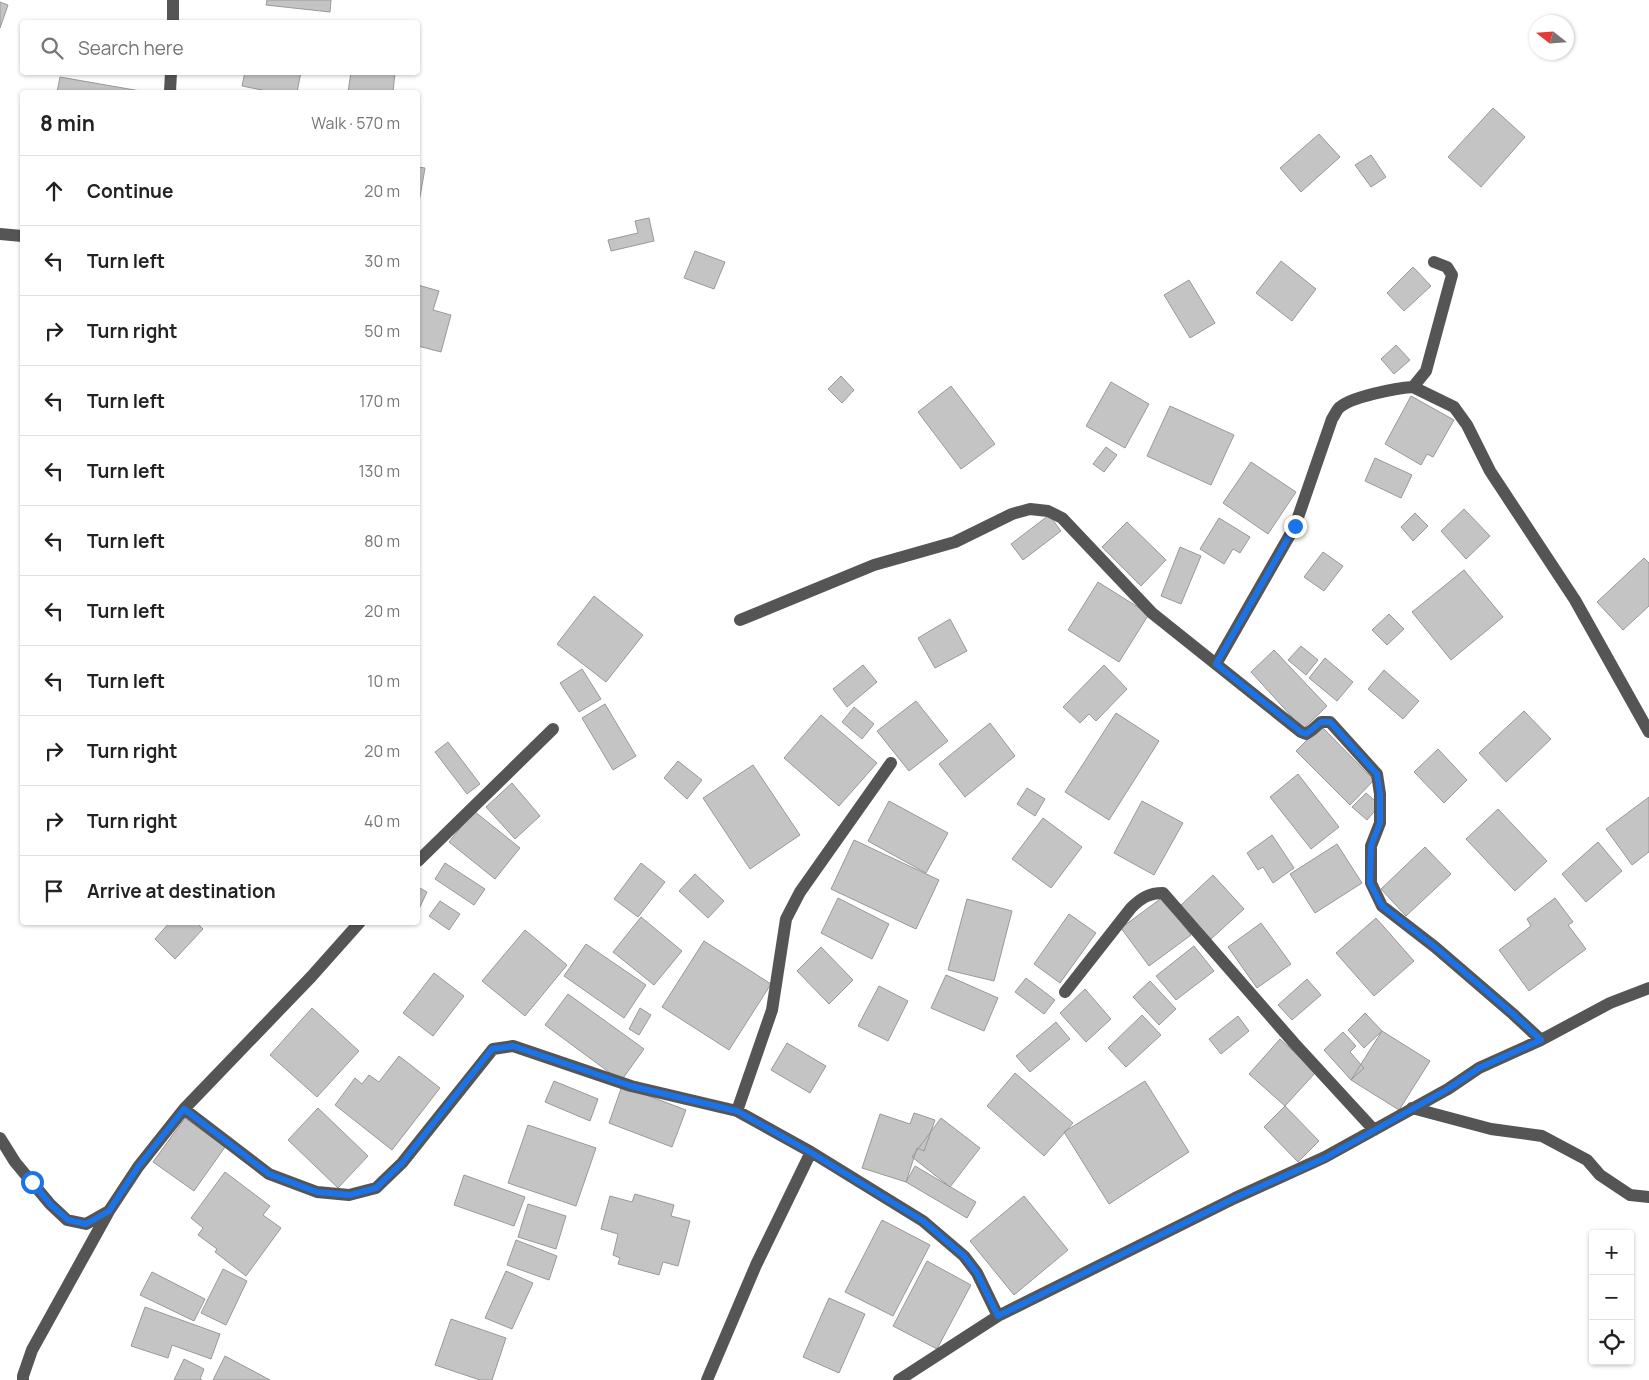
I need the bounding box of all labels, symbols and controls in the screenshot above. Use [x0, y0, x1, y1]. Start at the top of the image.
north arrow [1529, 15, 1574, 60]
search box [20, 20, 420, 75]
icon: search [38, 34, 66, 62]
text: Search here [78, 35, 184, 61]
text: 8 min [40, 109, 95, 137]
text: Walk · 570 m [311, 112, 400, 134]
icon: ahead [40, 177, 68, 205]
text: Continue [87, 178, 173, 204]
text: 20 m [364, 180, 400, 202]
icon: left [40, 247, 68, 275]
text: Turn left [87, 248, 165, 274]
text: 30 m [365, 250, 400, 272]
icon: right [40, 317, 68, 345]
text: Turn right [87, 318, 177, 344]
text: 50 m [364, 320, 400, 342]
icon: left [40, 387, 68, 415]
text: Turn left [87, 388, 165, 414]
text: 170 m [359, 390, 400, 412]
icon: left [40, 457, 68, 485]
text: Turn left [87, 458, 165, 484]
text: 130 m [358, 460, 400, 482]
route end [1284, 515, 1307, 538]
icon: left [40, 527, 68, 555]
text: Turn left [87, 528, 165, 554]
text: 80 m [364, 530, 400, 552]
icon: left [40, 597, 68, 625]
text: Turn left [87, 598, 165, 624]
text: 20 m [364, 600, 400, 622]
icon: left [40, 667, 68, 695]
text: Turn left [87, 668, 165, 694]
text: 10 m [367, 670, 400, 692]
icon: right [40, 737, 68, 765]
text: Turn right [87, 738, 177, 764]
text: 20 m [364, 740, 400, 762]
icon: right [40, 807, 68, 835]
text: Turn right [87, 808, 177, 834]
text: 40 m [364, 810, 400, 832]
icon: arrive [40, 877, 68, 905]
text: Arrive at destination [87, 878, 276, 904]
route start [21, 1171, 44, 1194]
map controls [1589, 1230, 1634, 1365]
button: + [1589, 1230, 1634, 1275]
button: − [1589, 1275, 1634, 1320]
button: locate [1589, 1320, 1634, 1365]

